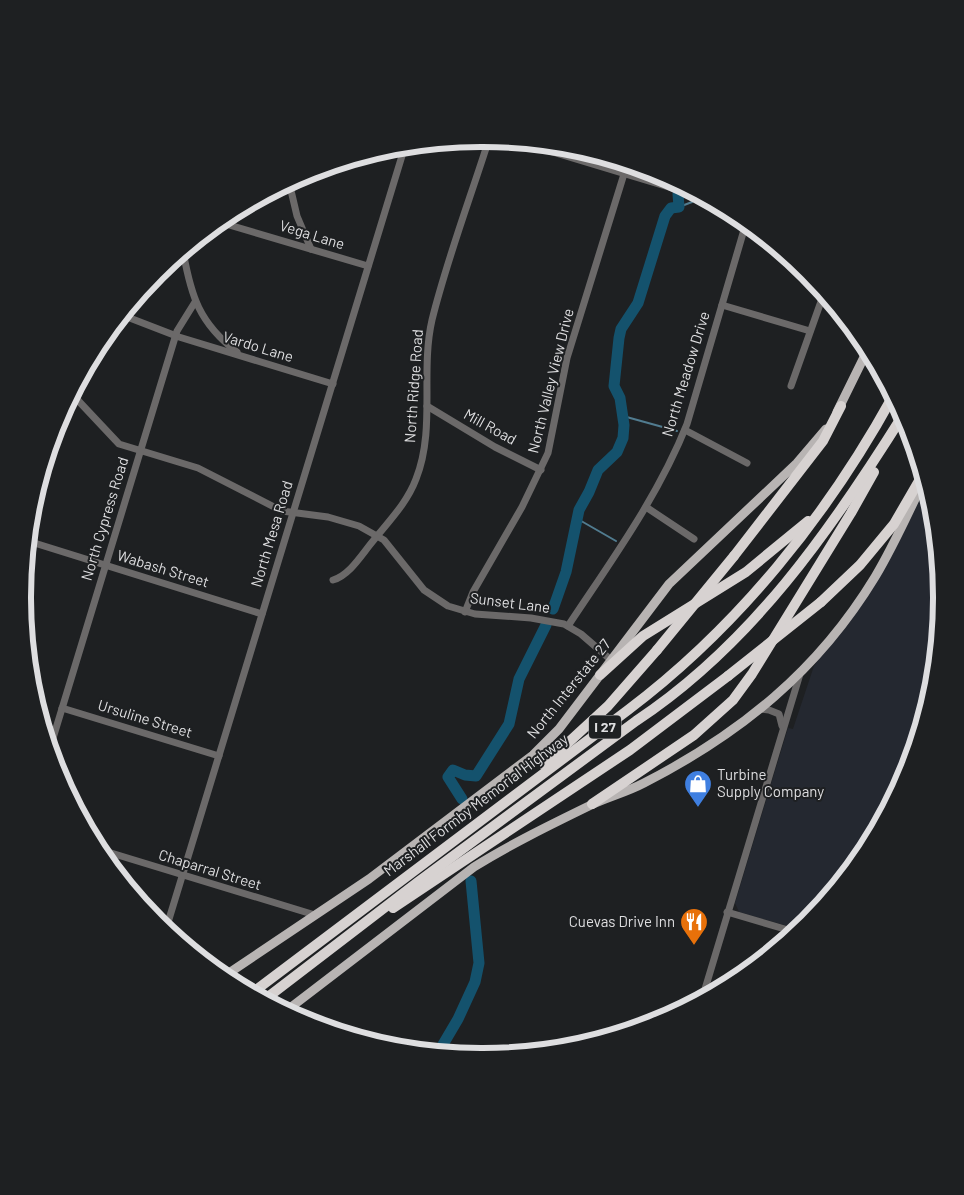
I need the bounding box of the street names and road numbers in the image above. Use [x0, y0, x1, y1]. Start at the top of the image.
street label: Vega Lane [278, 216, 347, 252]
street label: North Valley View Drive [523, 306, 577, 455]
street label: North Meadow Drive [657, 309, 713, 439]
street label: Vardo Lane [221, 327, 296, 365]
street label: North Ridge Road [400, 328, 426, 443]
street label: Mill Road [461, 404, 520, 448]
street label: North Cypress Road [77, 455, 131, 583]
street label: North Mesa Road [246, 478, 296, 589]
street label: Wabash Street [115, 546, 211, 591]
street label: Sunset Lane [469, 588, 551, 616]
street label: North Interstate 27 [523, 635, 614, 742]
street label: Ursuline Street [96, 695, 195, 741]
road number: I 27 [589, 716, 621, 739]
street label: Marshall Formby Memorial Highway [380, 729, 571, 879]
street label: Chaparral Street [157, 845, 264, 893]

